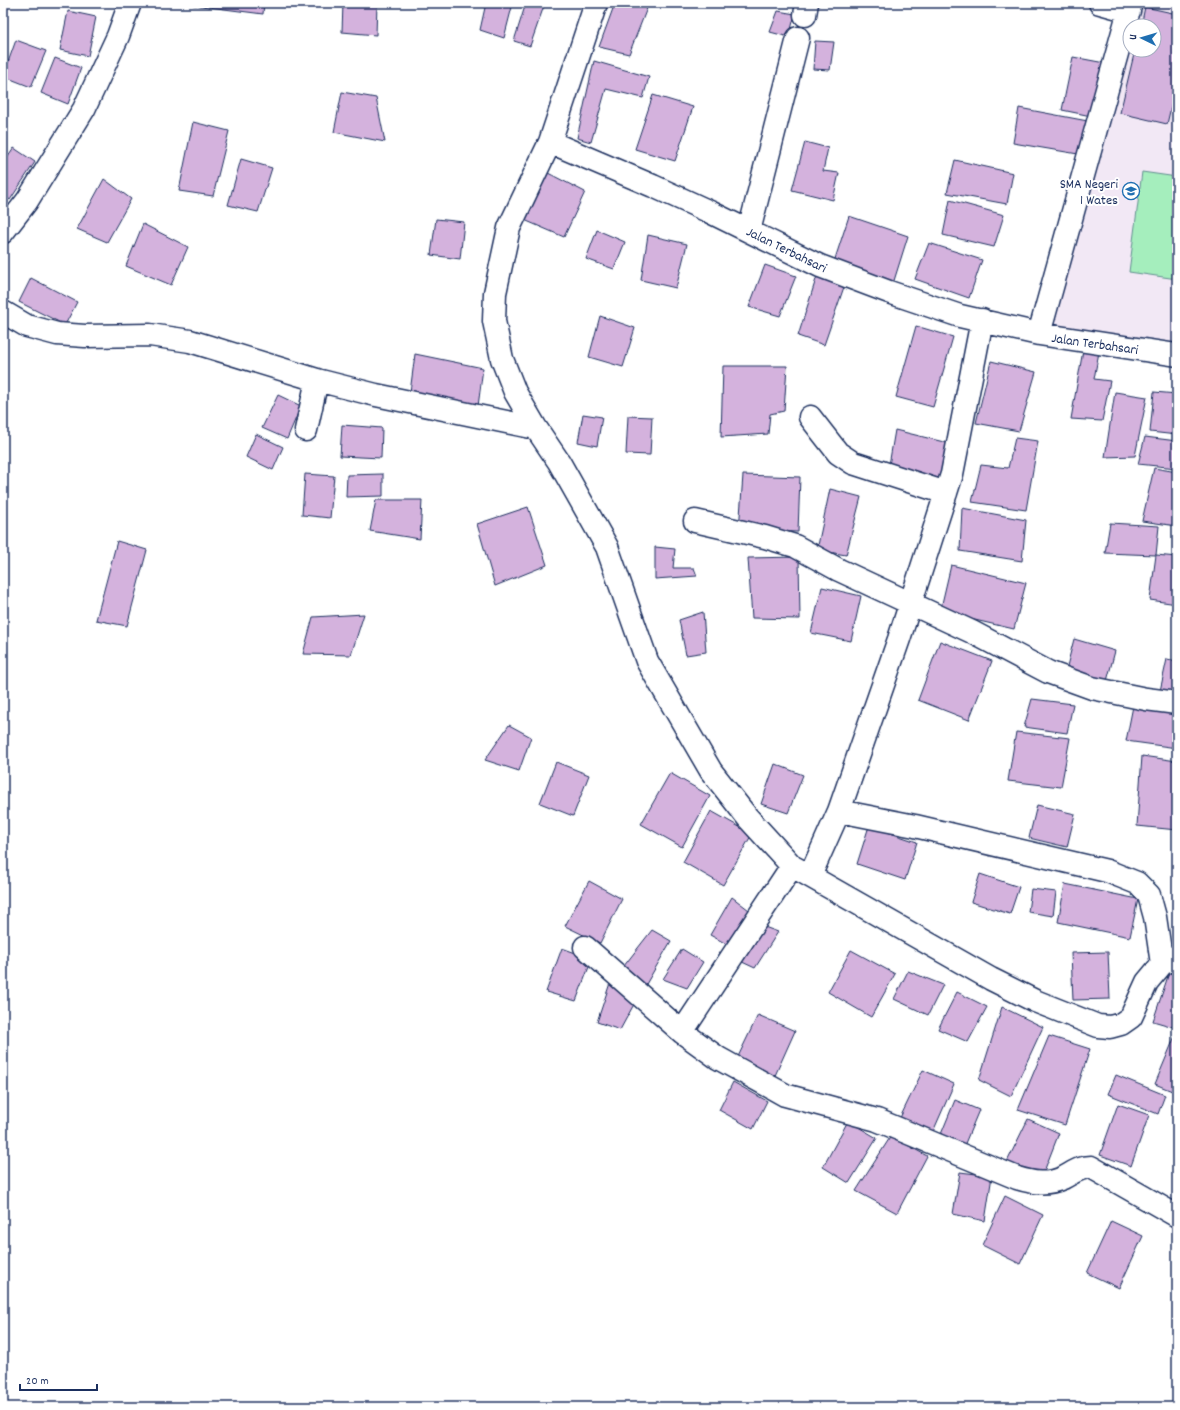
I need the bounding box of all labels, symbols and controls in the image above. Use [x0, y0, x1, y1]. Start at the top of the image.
north arrow [1122, 18, 1162, 58]
text: U [1126, 34, 1142, 41]
place label: SMA Negeri 1 Wates [1060, 175, 1118, 211]
school or university icon: SMA Negeri 1 Wates [1121, 181, 1141, 201]
street label: Jalan Terbahsari [742, 223, 830, 279]
street label: Jalan Terbahsari [1050, 329, 1140, 361]
scale bar [20, 1366, 97, 1392]
text: 20 m [26, 1373, 49, 1390]

